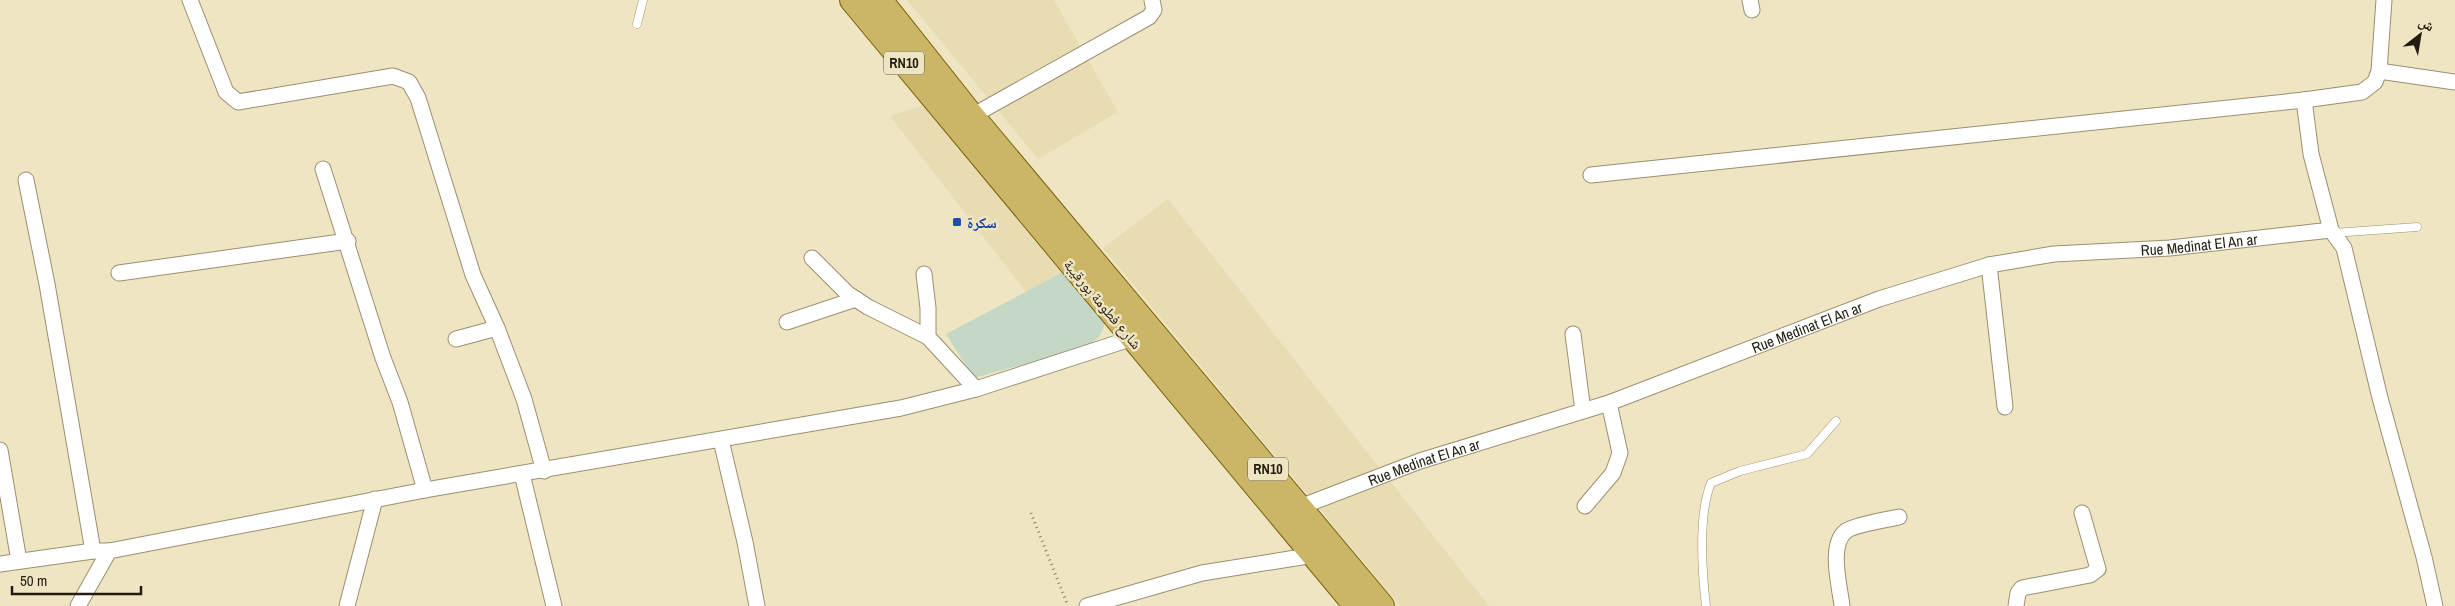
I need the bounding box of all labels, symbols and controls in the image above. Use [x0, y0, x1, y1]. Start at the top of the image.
north arrow [2395, 10, 2445, 60]
text: ش [2416, 12, 2438, 35]
road number: RN10 [884, 52, 924, 74]
place label: سكرة [967, 212, 997, 233]
marker: سكرة [951, 216, 963, 228]
street label: Rue Medinat El An ar [2140, 228, 2258, 260]
street label: شارع فطومة بورقيبة [1059, 255, 1147, 354]
street label: Rue Medinat El An ar [1748, 296, 1865, 358]
street label: Rue Medinat El An ar [1365, 433, 1482, 491]
road number: RN10 [1248, 458, 1288, 480]
scale bar [12, 564, 141, 596]
text: 50 m [20, 570, 47, 591]

